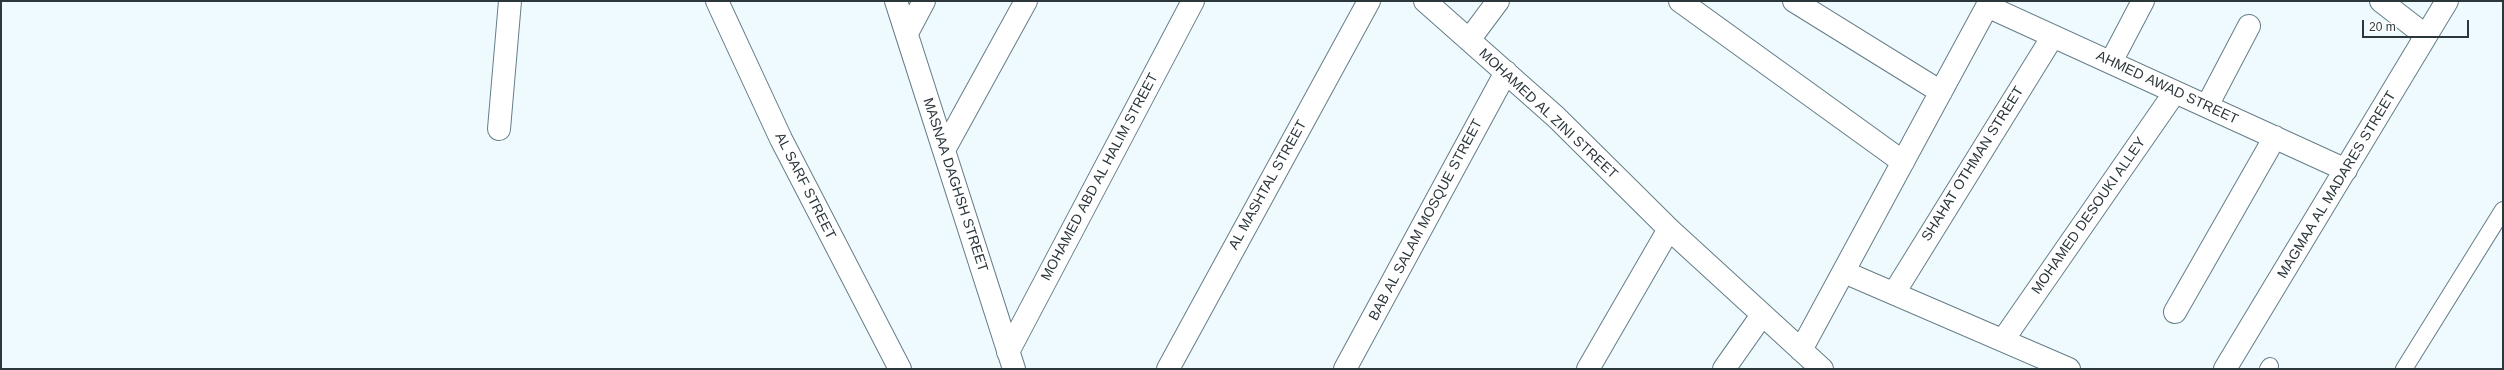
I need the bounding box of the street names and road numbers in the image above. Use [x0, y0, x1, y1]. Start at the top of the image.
street label: MOHAMED AL ZINI STREET [1475, 45, 1621, 183]
street label: AHMED AWAD STREET [2093, 48, 2241, 128]
street label: MOHAMED ABD AL HALIM STREET [1038, 70, 1162, 284]
street label: SHAHAT OTHMAN STREET [1918, 83, 2028, 245]
street label: MAGMAA AL MADARES STREET [2274, 88, 2400, 282]
street label: MASNAA DAGHSH STREET [919, 96, 991, 274]
street label: BAB AL SALAM MOSQUE STREET [1366, 116, 1486, 324]
street label: AL MASHTAL STREET [1225, 117, 1311, 253]
street label: AL SARF STREET [771, 130, 839, 242]
street label: MOHAMED DESOUKI ALLEY [2028, 134, 2150, 298]

